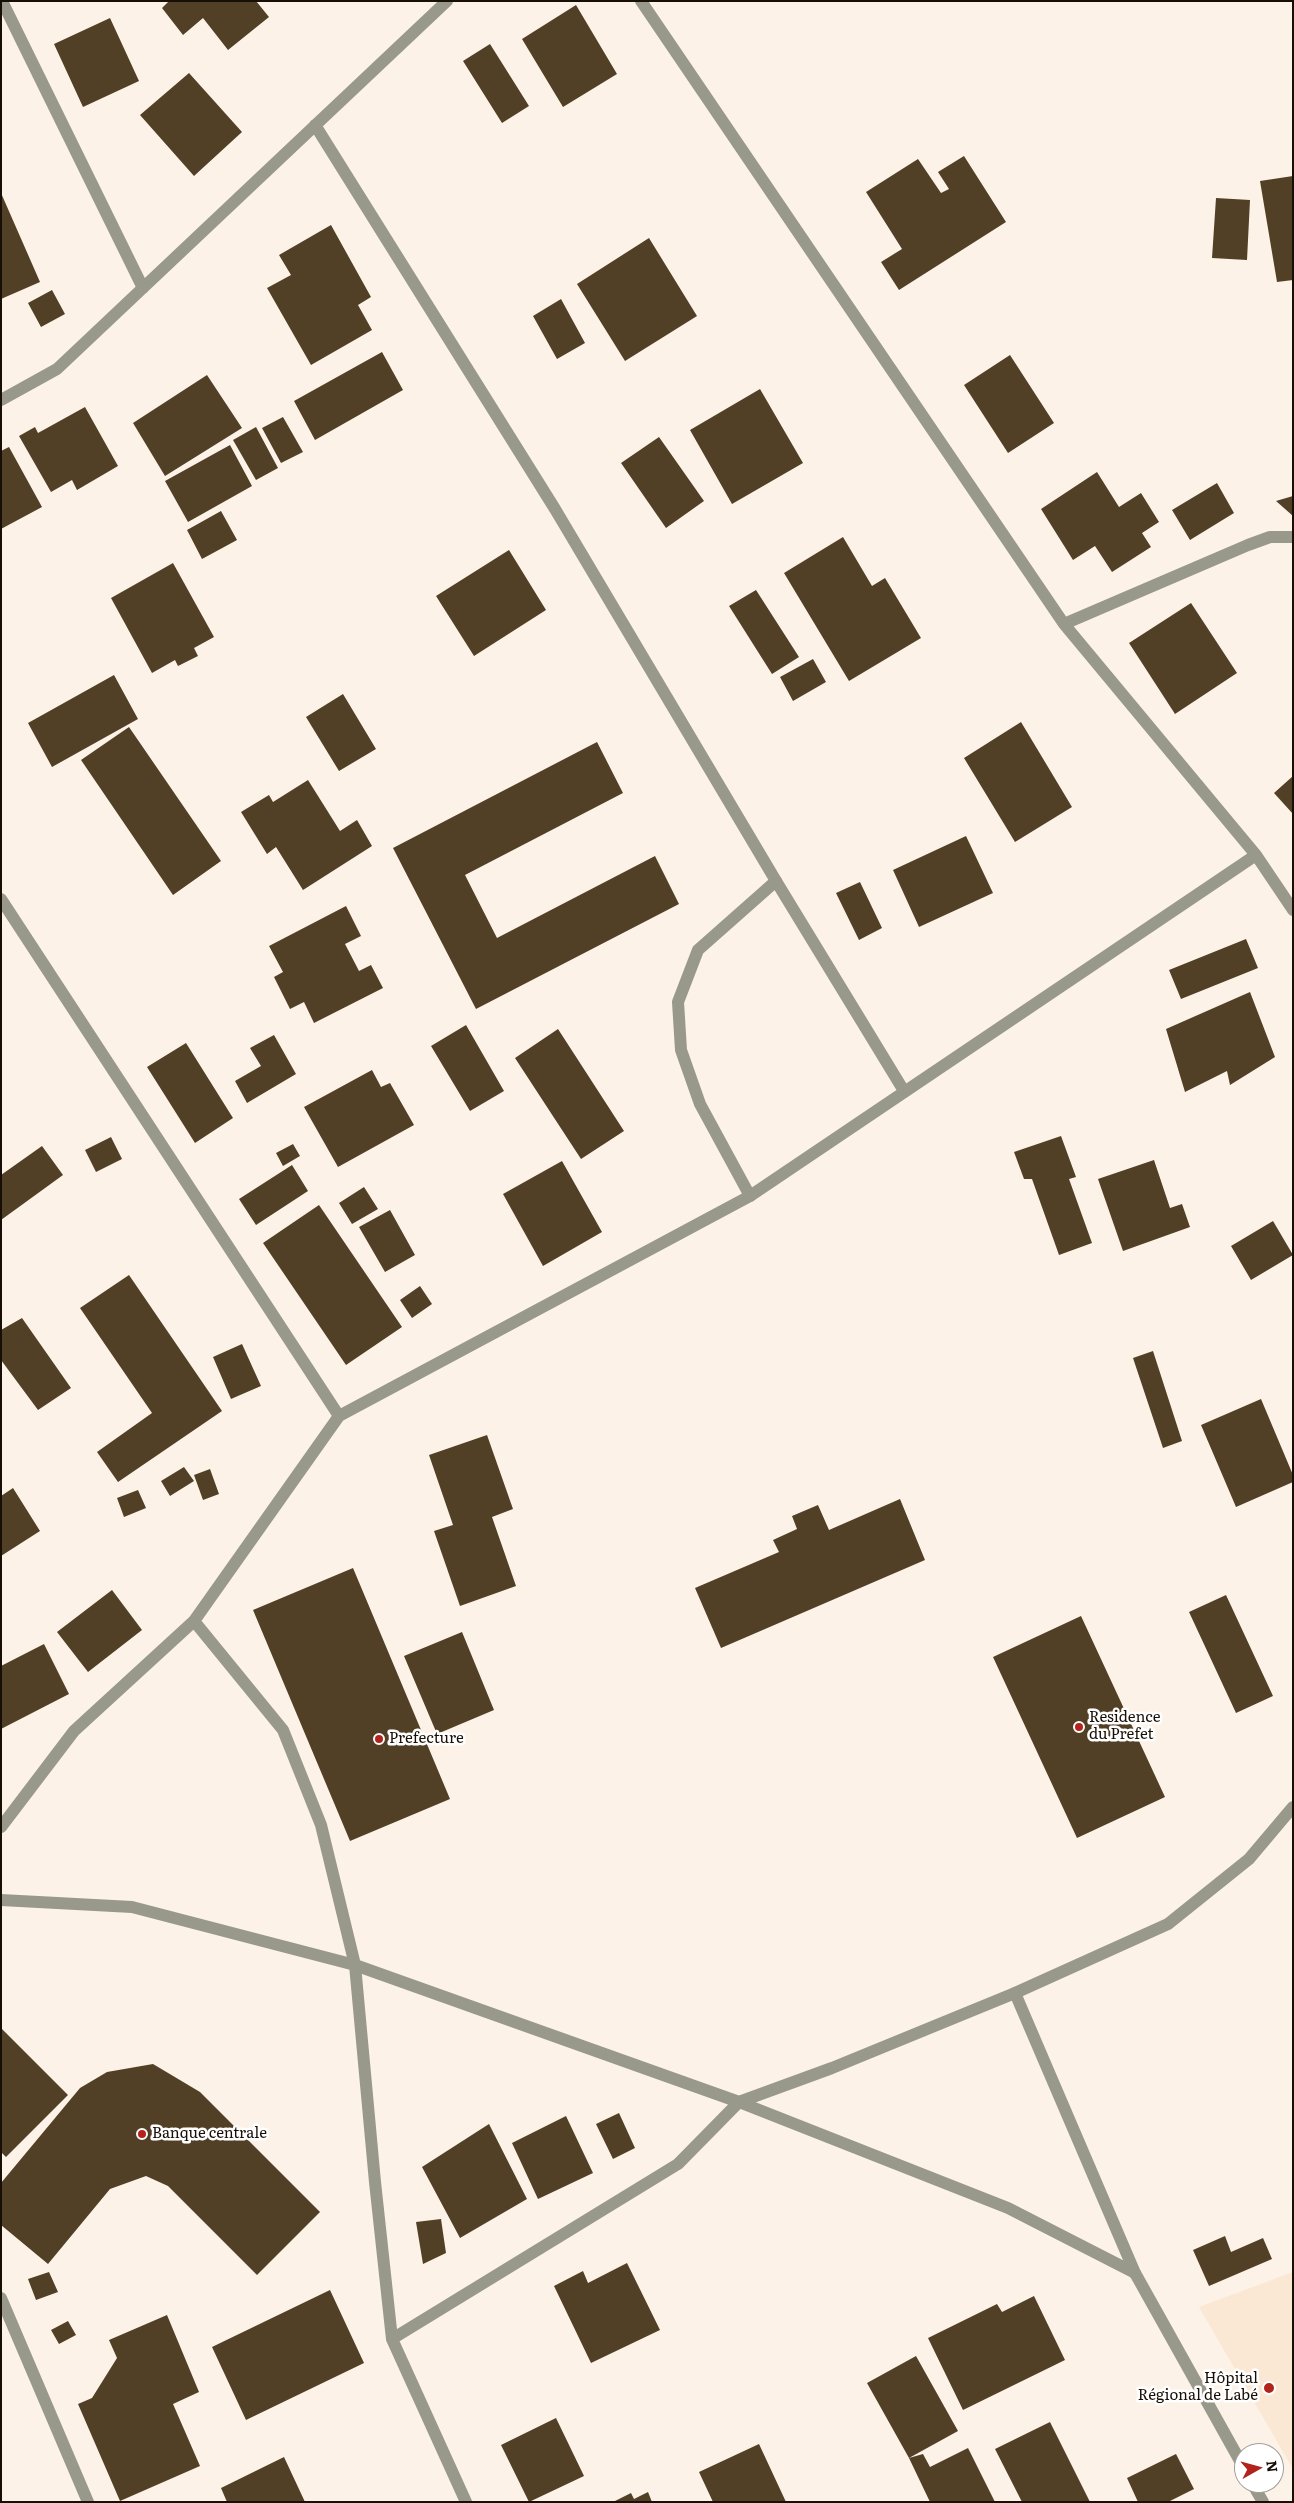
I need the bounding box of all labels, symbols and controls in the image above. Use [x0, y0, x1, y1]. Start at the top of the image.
place label: Residence du Prefet [1089, 1709, 1160, 1744]
marker: Residence du Prefet [1073, 1721, 1085, 1733]
place label: Prefecture [389, 1730, 464, 1748]
marker: Prefecture [373, 1733, 385, 1745]
place label: Banque centrale [152, 2125, 267, 2143]
marker: Banque centrale [136, 2128, 148, 2140]
place label: Hôpital Régional de Labé [1138, 2370, 1258, 2405]
marker: Hôpital Régional de Labé [1262, 2381, 1276, 2395]
north arrow [1234, 2443, 1284, 2493]
text: N [1262, 2459, 1284, 2473]

